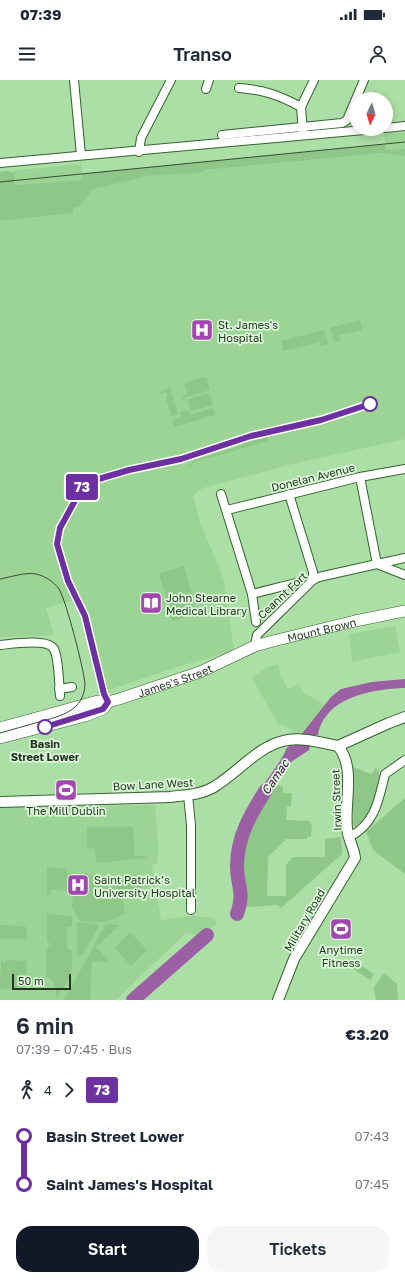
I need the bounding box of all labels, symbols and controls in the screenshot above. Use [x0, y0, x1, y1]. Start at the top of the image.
text: 07:39 [20, 5, 61, 23]
icon: menu [16, 43, 38, 65]
text: Transo [173, 43, 232, 65]
icon: person [367, 43, 389, 65]
north arrow [349, 92, 393, 136]
map controls [349, 92, 393, 136]
hospital icon: St. James's Hospital [189, 317, 215, 343]
place label: St. James's Hospital [218, 318, 278, 344]
unlabelled marker [362, 396, 378, 412]
street label: Donelan Avenue [270, 460, 356, 494]
line badge: 73 [64, 474, 100, 500]
text: 73 [74, 478, 90, 495]
street label: Ceannt Fort [255, 569, 309, 621]
library icon: John Stearne Medical Library [138, 590, 164, 616]
place label: John Stearne Medical Library [166, 591, 247, 617]
street label: Mount Brown [286, 615, 357, 644]
street label: James's Street [136, 661, 214, 699]
marker: Basin Street Lower [37, 719, 53, 735]
place label: Basin Street Lower [11, 737, 80, 763]
water label: Camac [258, 755, 293, 797]
street label: Irwin Street [328, 769, 344, 831]
street label: Bow Lane West [112, 775, 194, 793]
sports icon: The Mill Dublin [53, 777, 79, 803]
place label: The Mill Dublin [26, 804, 106, 817]
hospital icon: Saint Patrick’s University Hospital [65, 872, 91, 898]
place label: Saint Patrick’s University Hospital [94, 873, 196, 899]
street label: Military Road [281, 886, 327, 954]
sports icon: Anytime Fitness [328, 916, 354, 942]
place label: Anytime Fitness [319, 943, 363, 969]
scale bar [12, 972, 71, 991]
text: 50 m [18, 974, 44, 987]
text: 6 min [16, 1012, 74, 1039]
text: €3.20 [346, 1025, 389, 1043]
text: 07:39 – 07:45 · Bus [16, 1041, 132, 1057]
icon: walk [16, 1079, 38, 1101]
icon: forward [58, 1079, 80, 1101]
text: 73 [94, 1081, 110, 1098]
text: 4 [44, 1082, 52, 1098]
text: Basin Street Lower [46, 1127, 184, 1145]
text: 07:43 [355, 1128, 389, 1144]
text: Saint James's Hospital [46, 1175, 213, 1193]
text: 07:45 [355, 1176, 389, 1192]
button: Start [16, 1226, 199, 1272]
button: Tickets [207, 1226, 389, 1272]

